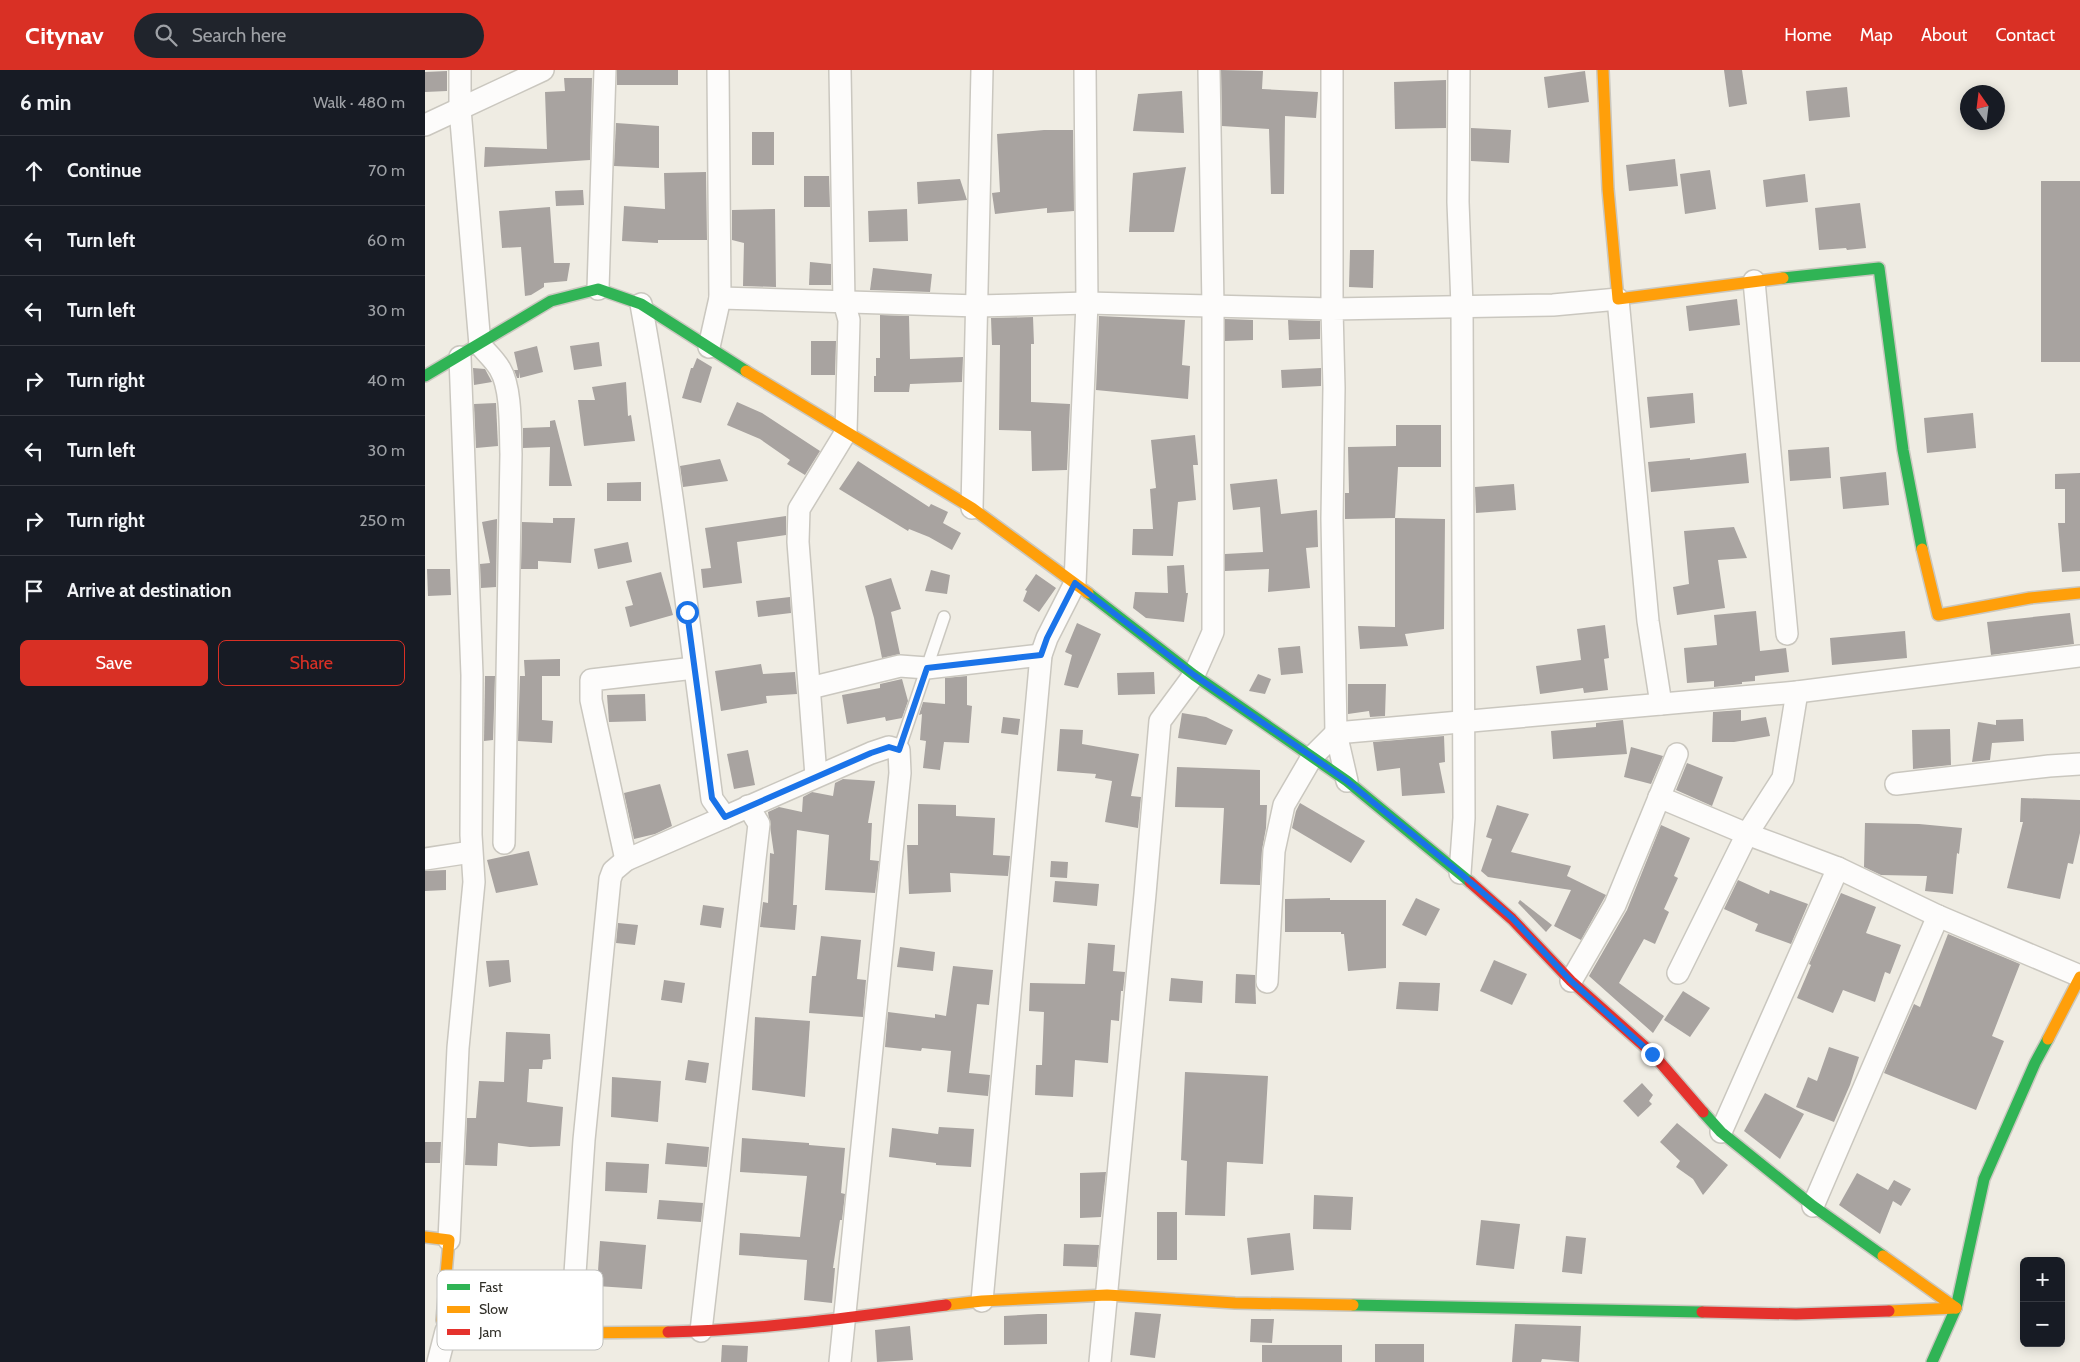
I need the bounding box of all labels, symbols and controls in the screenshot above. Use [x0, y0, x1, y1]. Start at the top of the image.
search box [134, 13, 484, 58]
text: Citynav [25, 21, 104, 50]
icon: search [152, 21, 180, 49]
text: Search here [192, 24, 286, 47]
text: Home [1784, 24, 1832, 46]
text: Map [1860, 24, 1893, 46]
text: About [1921, 24, 1967, 46]
text: Contact [1995, 24, 2055, 46]
north arrow [1960, 85, 2005, 130]
text: 6 min [20, 90, 71, 115]
text: Walk · 480 m [313, 93, 405, 112]
icon: ahead [20, 157, 48, 185]
text: Continue [67, 159, 141, 182]
text: 70 m [368, 161, 405, 180]
icon: left [20, 227, 48, 255]
text: Turn left [67, 229, 135, 252]
text: 60 m [367, 231, 405, 250]
icon: left [20, 297, 48, 325]
text: Turn left [67, 299, 135, 322]
text: 30 m [368, 301, 405, 320]
icon: right [20, 367, 48, 395]
text: Turn right [67, 369, 145, 392]
text: 40 m [367, 371, 405, 390]
icon: left [20, 437, 48, 465]
text: Turn left [67, 439, 135, 462]
text: 30 m [368, 441, 405, 460]
icon: right [20, 507, 48, 535]
text: Turn right [67, 509, 145, 532]
text: 250 m [359, 511, 405, 530]
icon: arrive [20, 577, 48, 605]
text: Arrive at destination [67, 579, 231, 602]
route start [676, 601, 699, 624]
button: Save [20, 640, 208, 686]
button: Share [218, 640, 405, 686]
route end [1641, 1043, 1664, 1066]
map controls [2020, 1257, 2065, 1347]
button: + [2020, 1257, 2065, 1302]
legend [437, 1270, 603, 1350]
text: Fast [479, 1278, 503, 1296]
text: Slow [479, 1300, 508, 1318]
button: − [2020, 1302, 2065, 1347]
text: Jam [478, 1323, 501, 1341]

